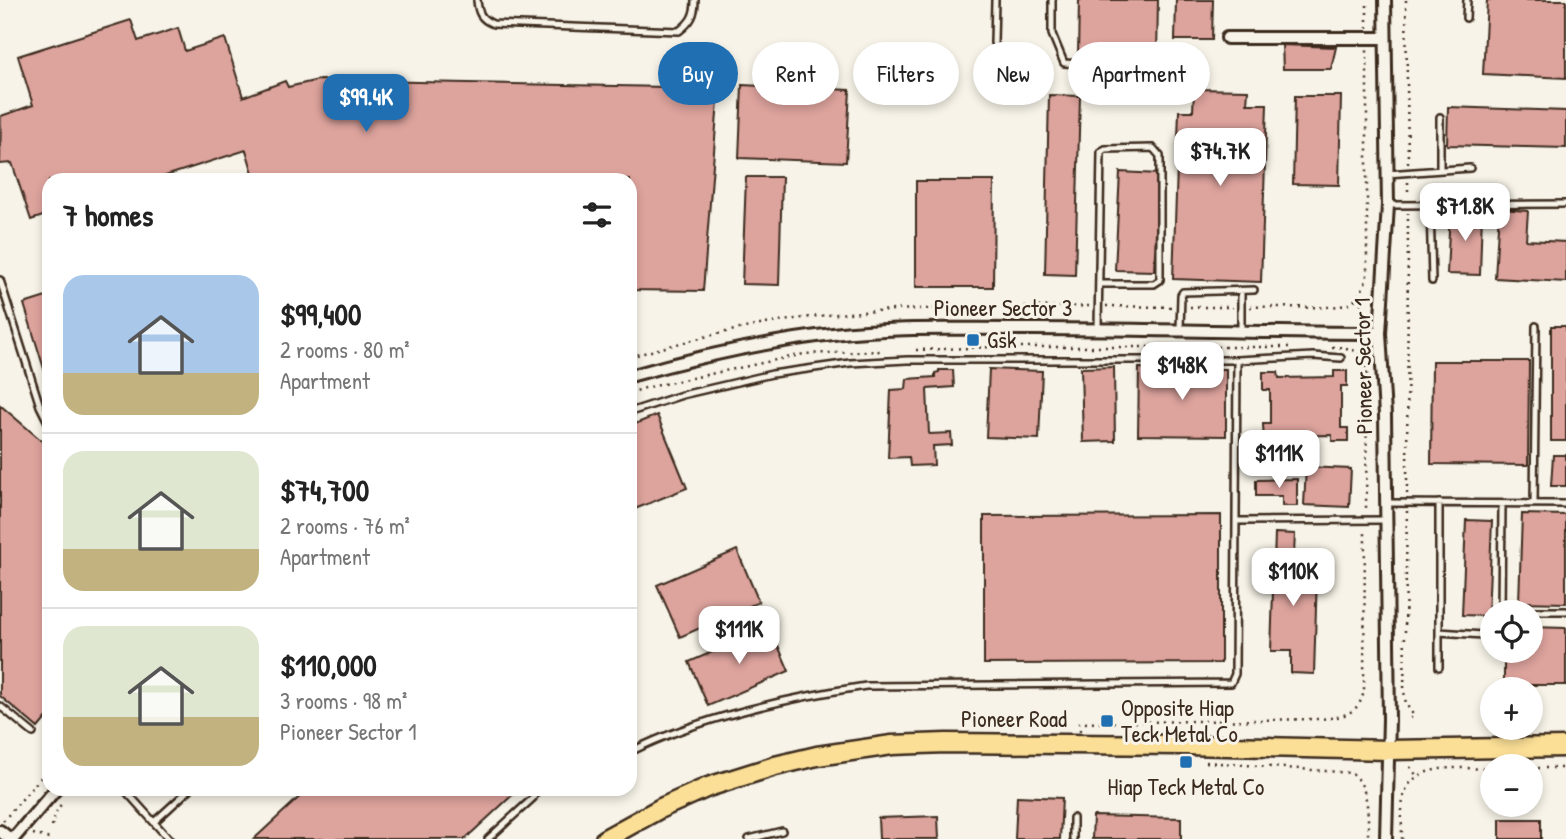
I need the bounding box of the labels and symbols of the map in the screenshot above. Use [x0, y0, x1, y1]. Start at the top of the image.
pin: $99.4K [309, 74, 423, 134]
pin: $74.7K [1163, 128, 1277, 188]
pin: $71.8K [1408, 184, 1522, 243]
street label: Pioneer Sector 3 [934, 292, 1072, 323]
street label: Pioneer Sector 1 [1346, 297, 1379, 435]
place label: Gsk [987, 324, 1017, 355]
marker: Gsk [965, 332, 981, 348]
pin: $148K [1133, 342, 1231, 402]
pin: $111K [1230, 430, 1328, 490]
pin: $110K [1244, 548, 1342, 608]
pin: $111K [690, 606, 788, 666]
place label: Opposite Hiap Teck Metal Co [1121, 692, 1238, 749]
street label: Pioneer Road [961, 703, 1067, 734]
marker: Opposite Hiap Teck Metal Co [1099, 713, 1115, 729]
marker: Hiap Teck Metal Co [1178, 754, 1194, 770]
place label: Hiap Teck Metal Co [1108, 771, 1264, 802]

